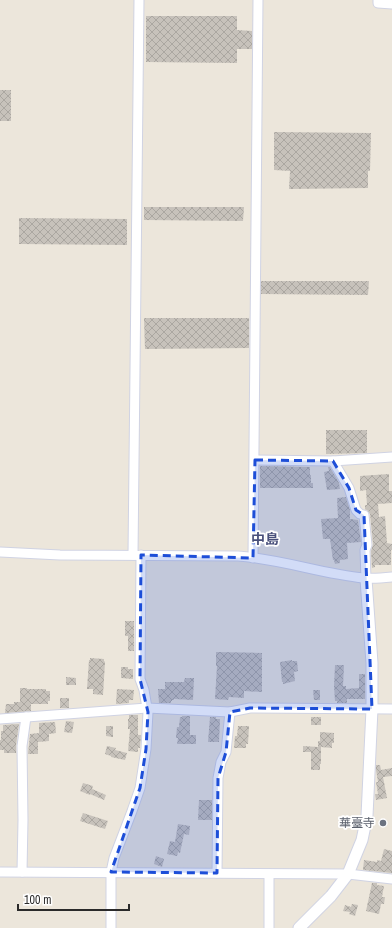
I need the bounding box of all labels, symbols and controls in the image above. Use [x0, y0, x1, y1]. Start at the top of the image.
district label: 中島 [251, 530, 279, 548]
place label: 華臺寺 [339, 815, 375, 831]
marker: 華臺寺 [378, 818, 388, 828]
scale bar [18, 886, 129, 912]
text: 100 m [24, 892, 51, 908]

